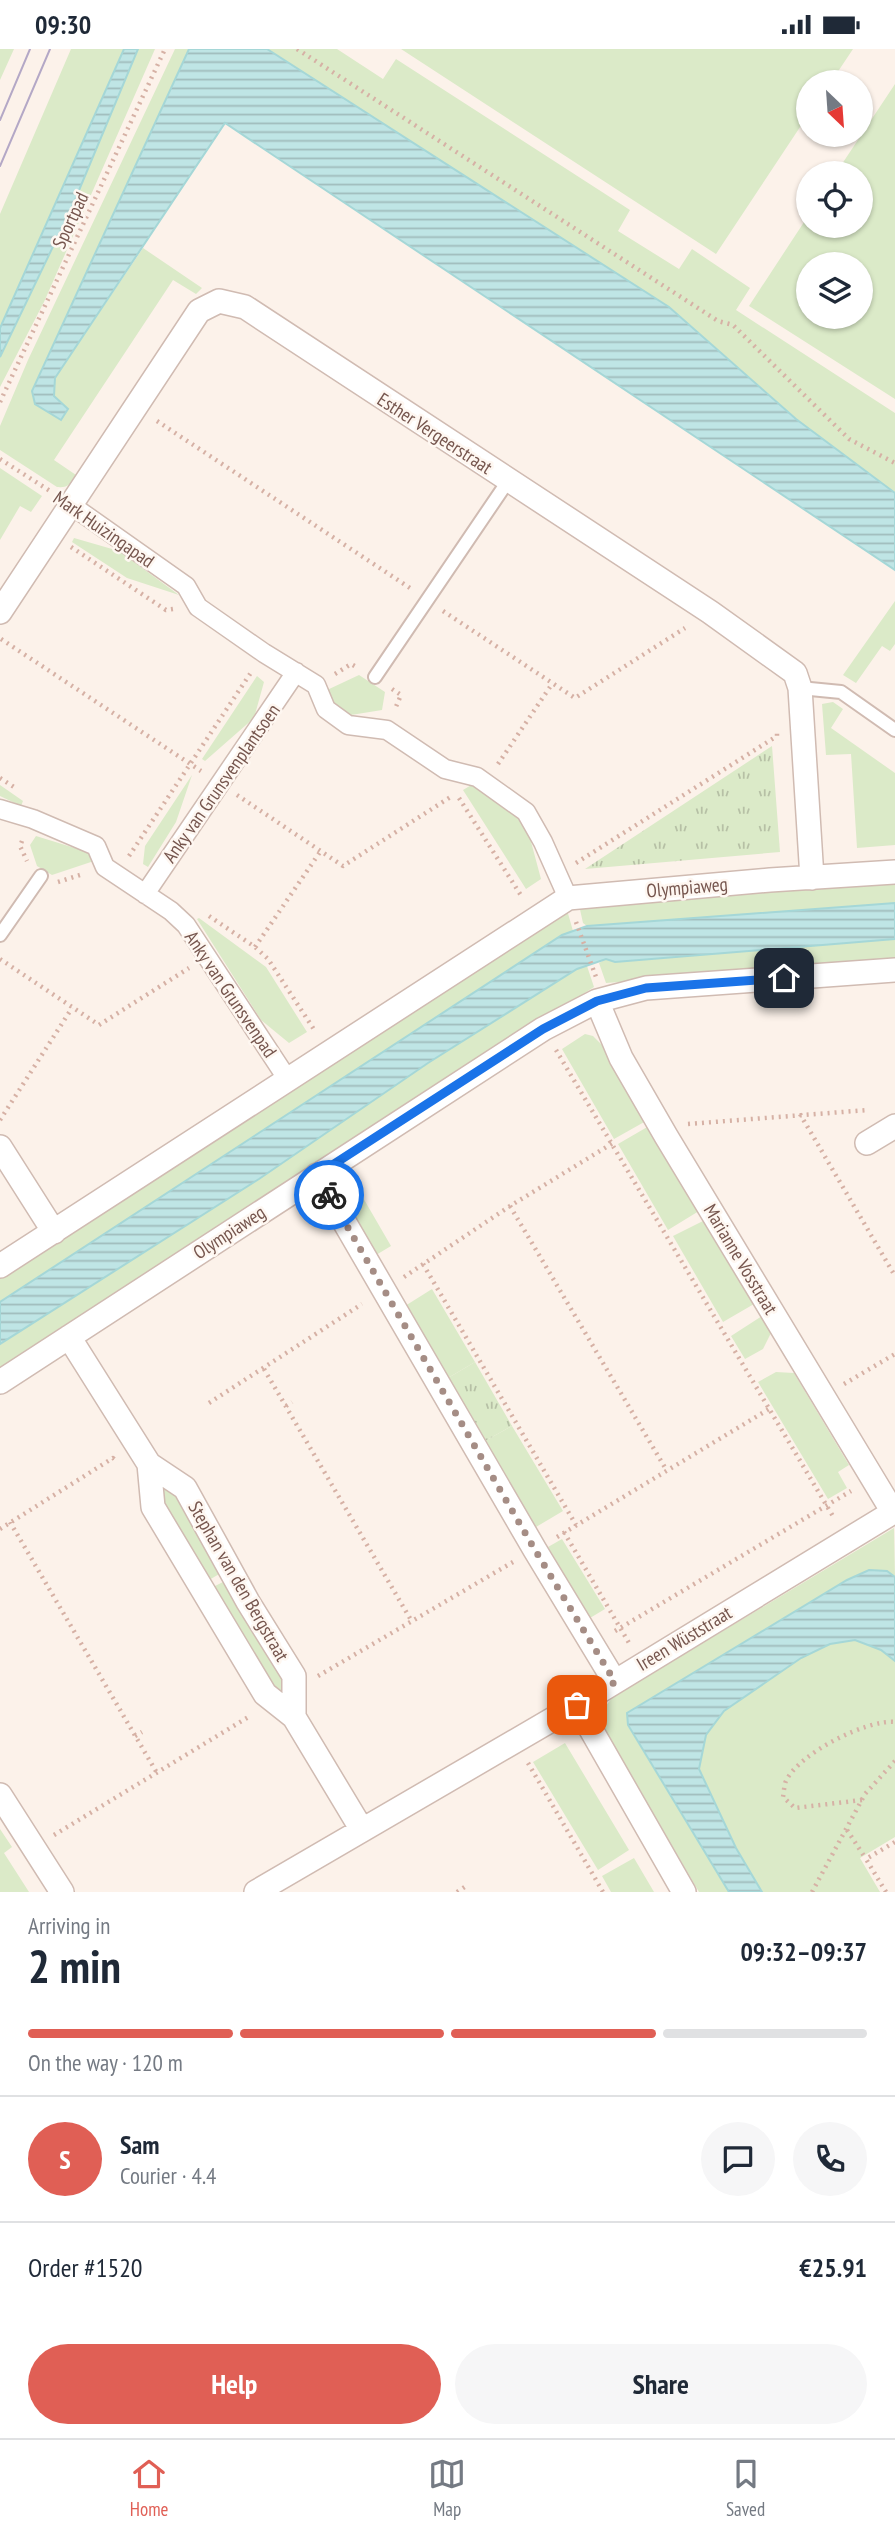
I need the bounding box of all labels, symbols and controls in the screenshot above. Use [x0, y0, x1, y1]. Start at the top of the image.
text: 09:30 [35, 8, 91, 41]
north arrow [796, 70, 873, 147]
map controls [796, 70, 873, 329]
button: locate [796, 161, 873, 238]
street label: Sportpad [47, 188, 93, 252]
button: layers [796, 252, 873, 329]
street label: Esther Vergeerstraat [373, 387, 498, 479]
street label: Mark Huizingapad [49, 485, 159, 573]
street label: Anky van Grunsvenplantsoen [157, 699, 285, 867]
street label: Olympiaweg [645, 872, 729, 902]
street label: Anky van Grunsvenpad [180, 926, 282, 1062]
pin [754, 948, 814, 1008]
icon: home [765, 959, 803, 997]
courier [294, 1160, 364, 1230]
icon: bike [310, 1176, 348, 1214]
street label: Marianne Vosstraat [699, 1199, 784, 1319]
street label: Olympiaweg [188, 1200, 270, 1264]
street label: Stephan van den Bergstraat [183, 1497, 295, 1666]
street label: Ireen Wüststraat [632, 1600, 737, 1676]
pin [547, 1675, 607, 1735]
icon: bag [558, 1686, 596, 1724]
text: Arriving in [28, 1911, 110, 1940]
text: 09:32–09:37 [740, 1935, 867, 1968]
text: 2 min [28, 1936, 121, 1996]
text: On the way · 120 m [28, 2048, 183, 2077]
button: chat [701, 2122, 775, 2196]
button: phone [793, 2122, 867, 2196]
text: Sam [120, 2128, 159, 2161]
text: S [59, 2143, 71, 2176]
text: Courier · 4.4 [120, 2161, 216, 2190]
text: Order #1520 [28, 2251, 143, 2284]
text: €25.91 [799, 2251, 867, 2284]
button: Help [28, 2344, 441, 2424]
button: Share [455, 2344, 867, 2424]
tab: Home [130, 2455, 168, 2521]
tab: Map [428, 2455, 466, 2521]
tab: Saved [726, 2455, 765, 2521]

